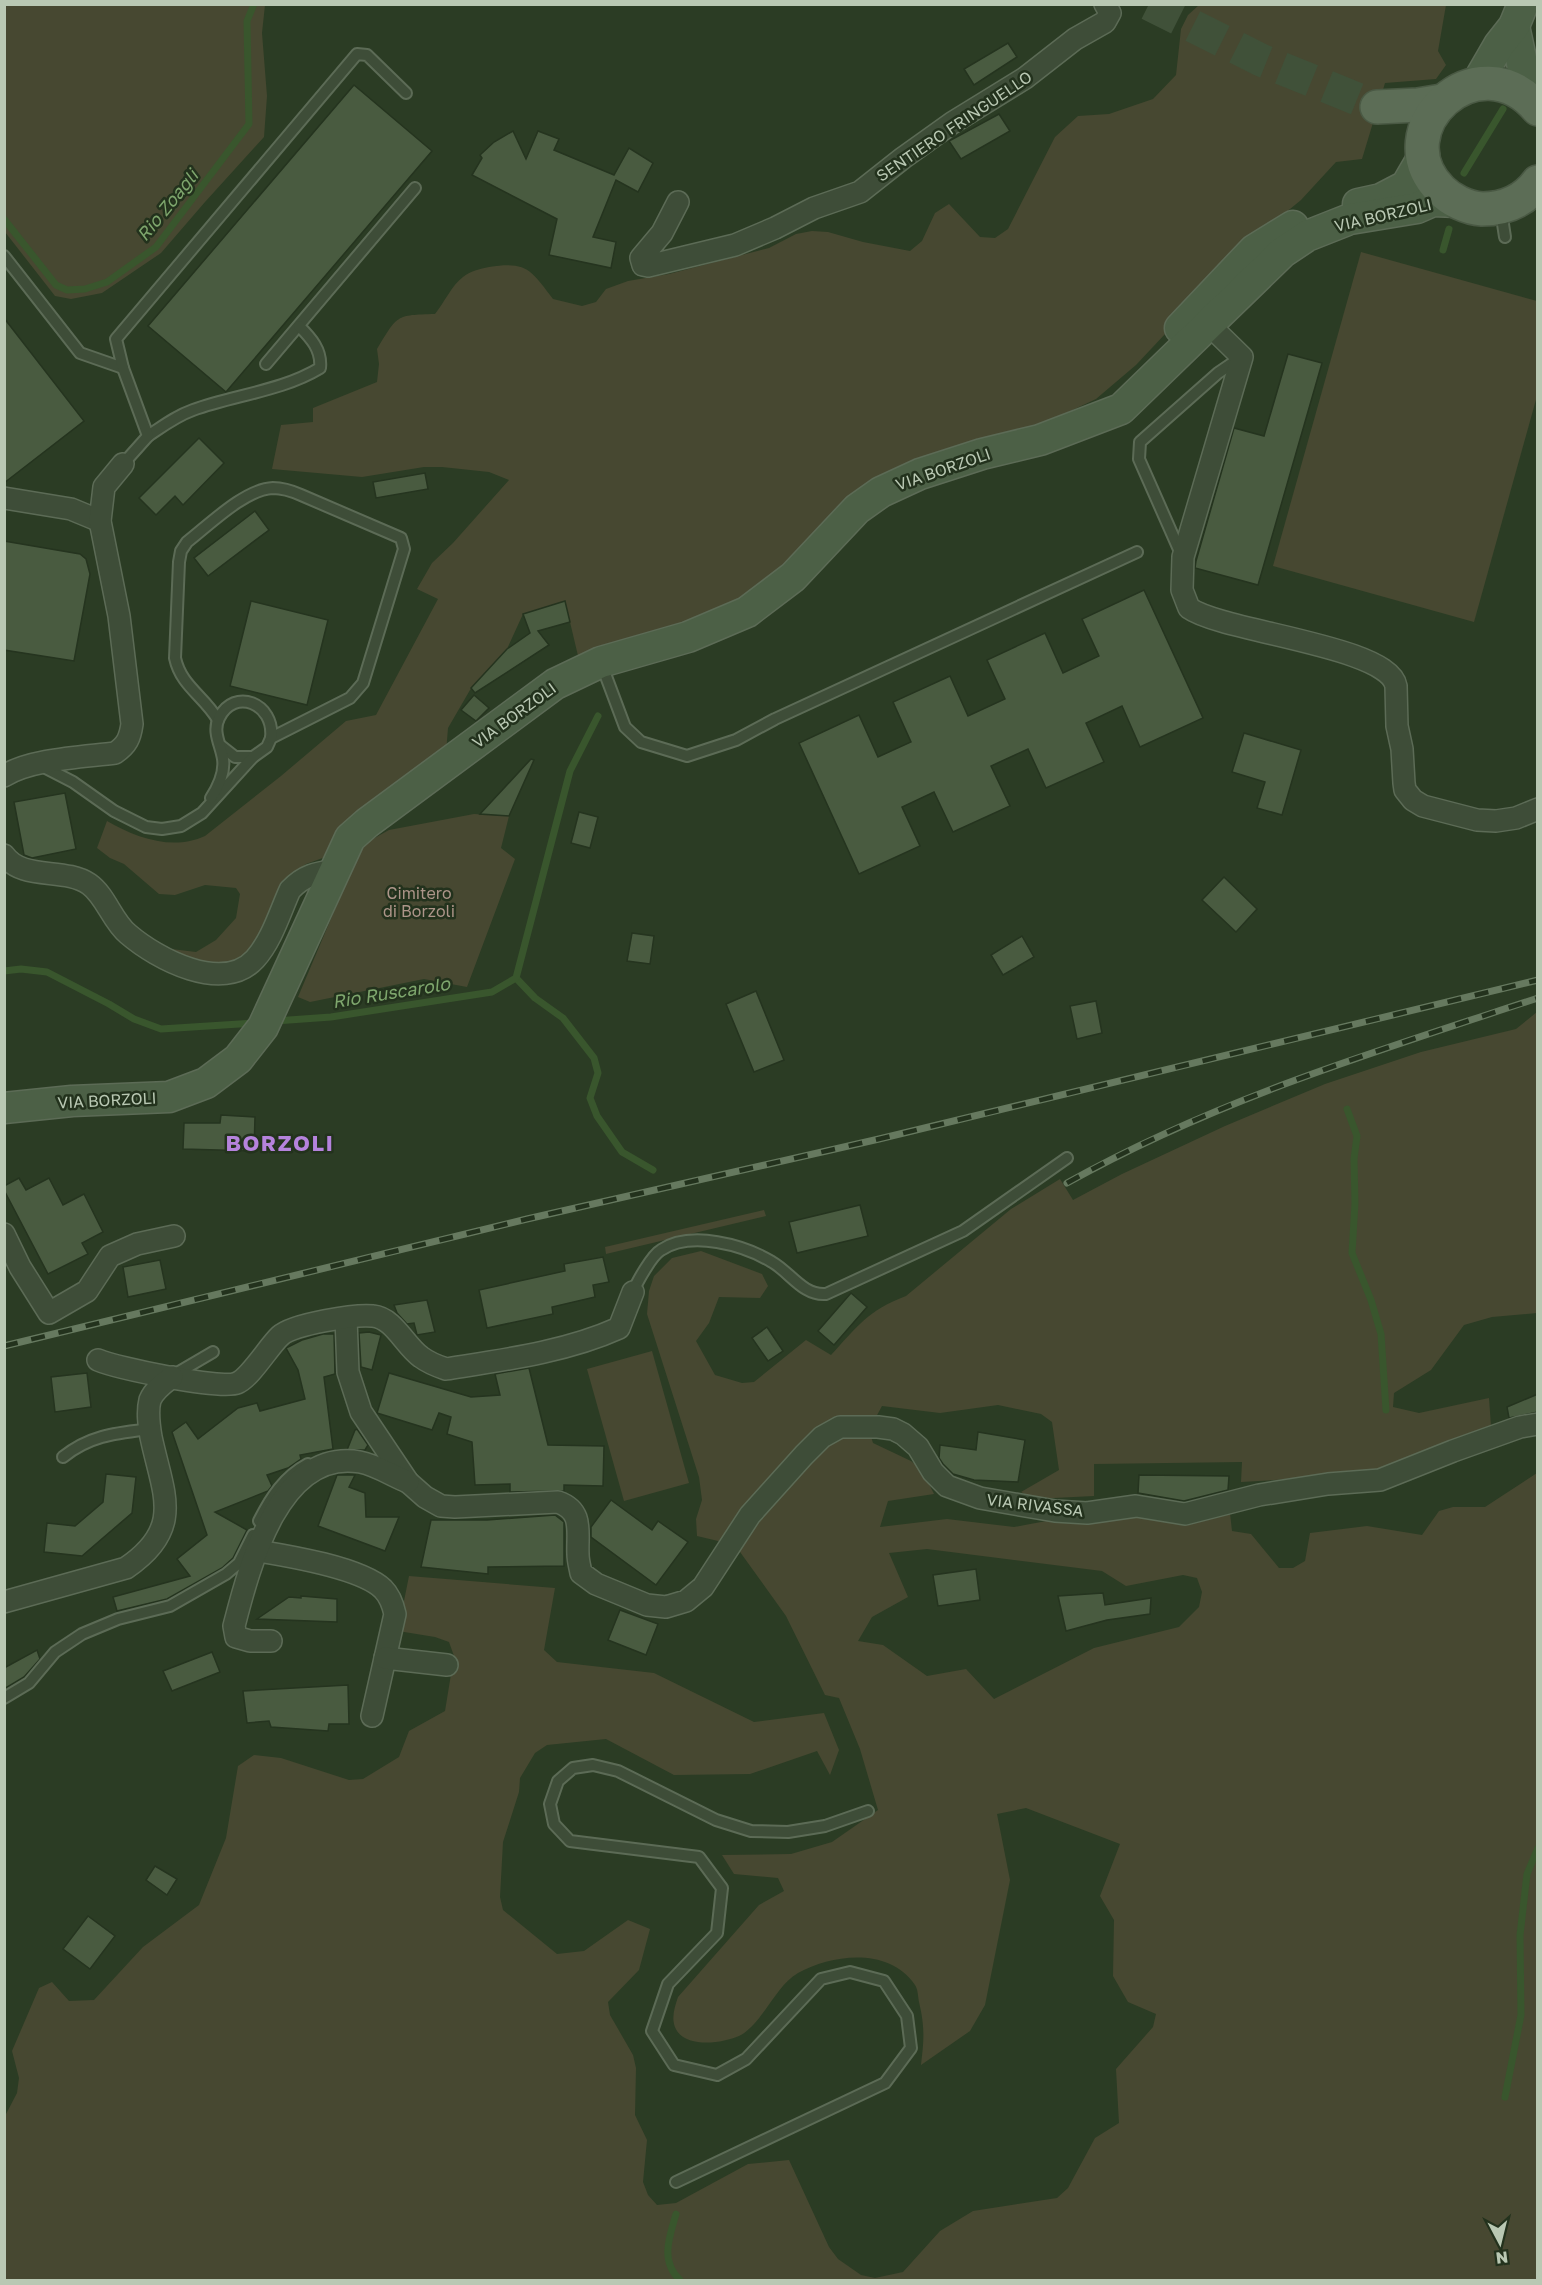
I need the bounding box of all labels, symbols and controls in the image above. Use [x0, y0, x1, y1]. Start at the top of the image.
street label: SENTIERO FRINGUELLO [872, 66, 1036, 186]
water label: Rio Zoagli [132, 163, 204, 245]
street label: VIA BORZOLI [1332, 194, 1434, 236]
street label: VIA BORZOLI [893, 443, 993, 495]
street label: VIA BORZOLI [468, 678, 560, 752]
park label: Cimitero di Borzoli [383, 883, 455, 921]
water label: Rio Ruscarolo [331, 972, 453, 1012]
street label: VIA BORZOLI [57, 1087, 157, 1113]
district label: BORZOLI [226, 1129, 334, 1156]
street label: VIA RIVASSA [986, 1489, 1085, 1521]
north arrow [1470, 2213, 1530, 2273]
text: N [1495, 2247, 1509, 2269]

